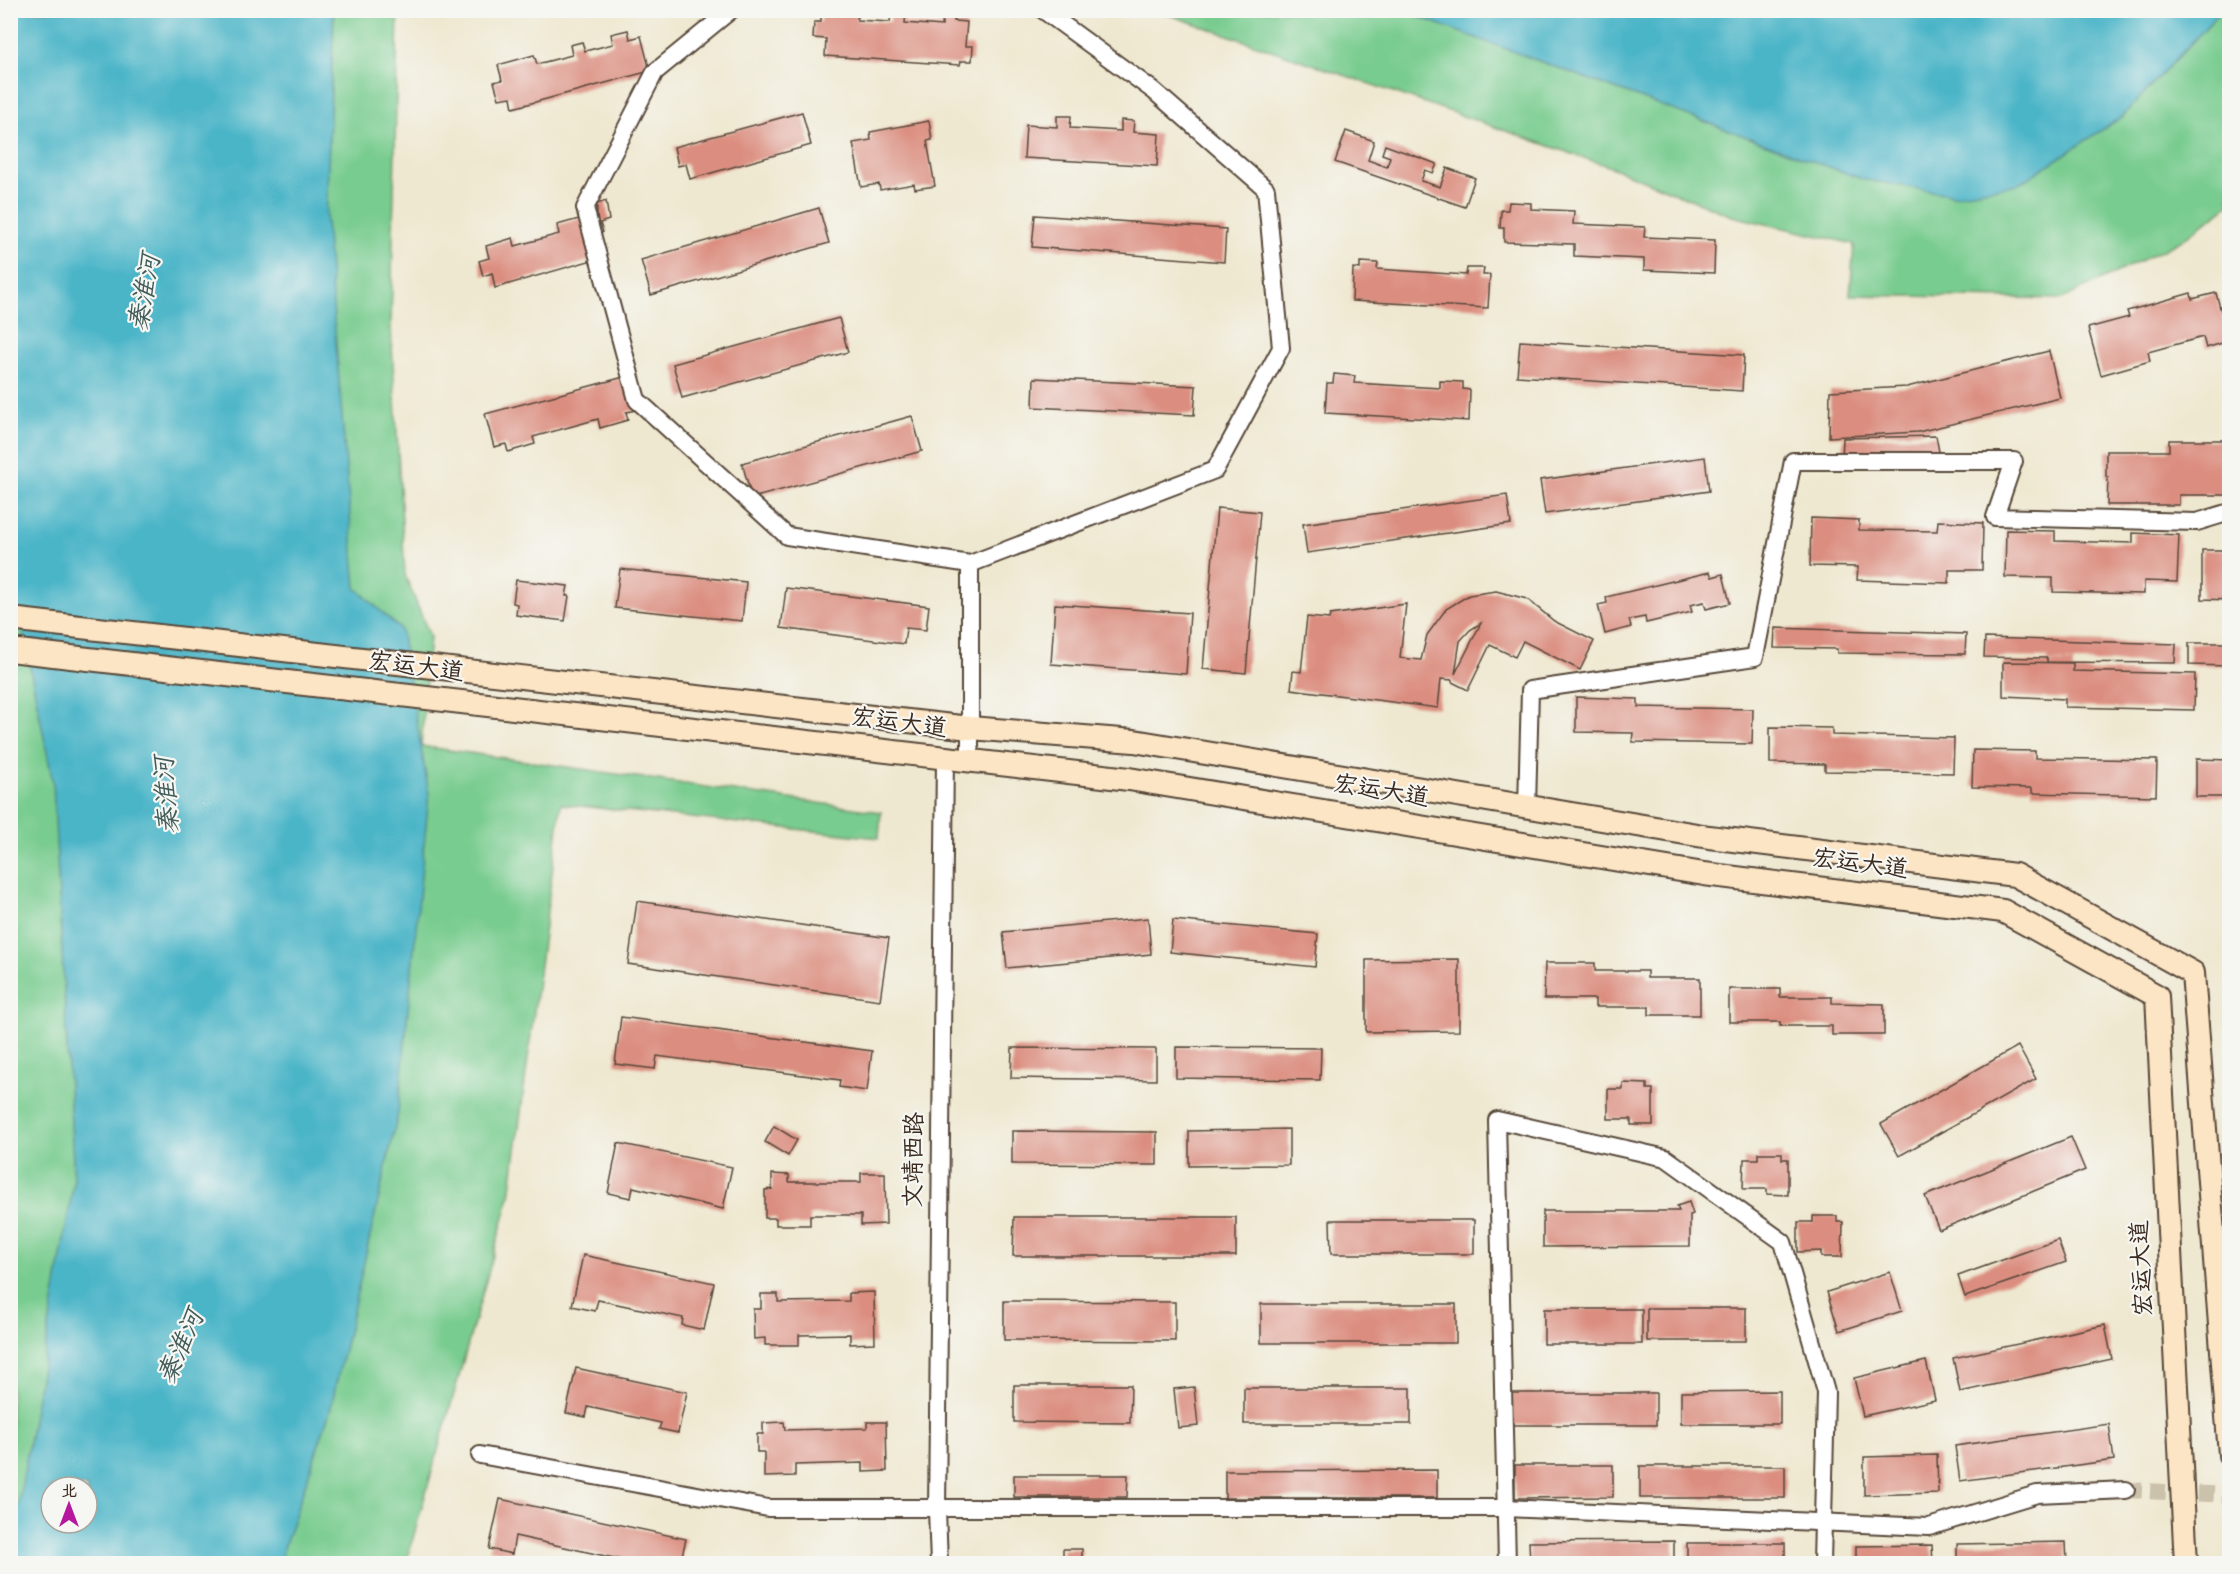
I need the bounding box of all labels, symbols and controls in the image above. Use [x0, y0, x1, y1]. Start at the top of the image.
water label: 秦淮河 [122, 247, 173, 335]
street label: 宏运大道 [366, 646, 466, 692]
street label: 宏运大道 [849, 702, 949, 748]
water label: 秦淮河 [148, 751, 190, 835]
street label: 宏运大道 [1331, 769, 1431, 817]
street label: 宏运大道 [1810, 843, 1910, 889]
street label: 文靖西路 [898, 1112, 934, 1208]
street label: 宏运大道 [2125, 1219, 2163, 1317]
water label: 秦淮河 [150, 1301, 217, 1391]
north arrow [39, 1475, 99, 1535]
text: 北 [61, 1481, 77, 1504]

